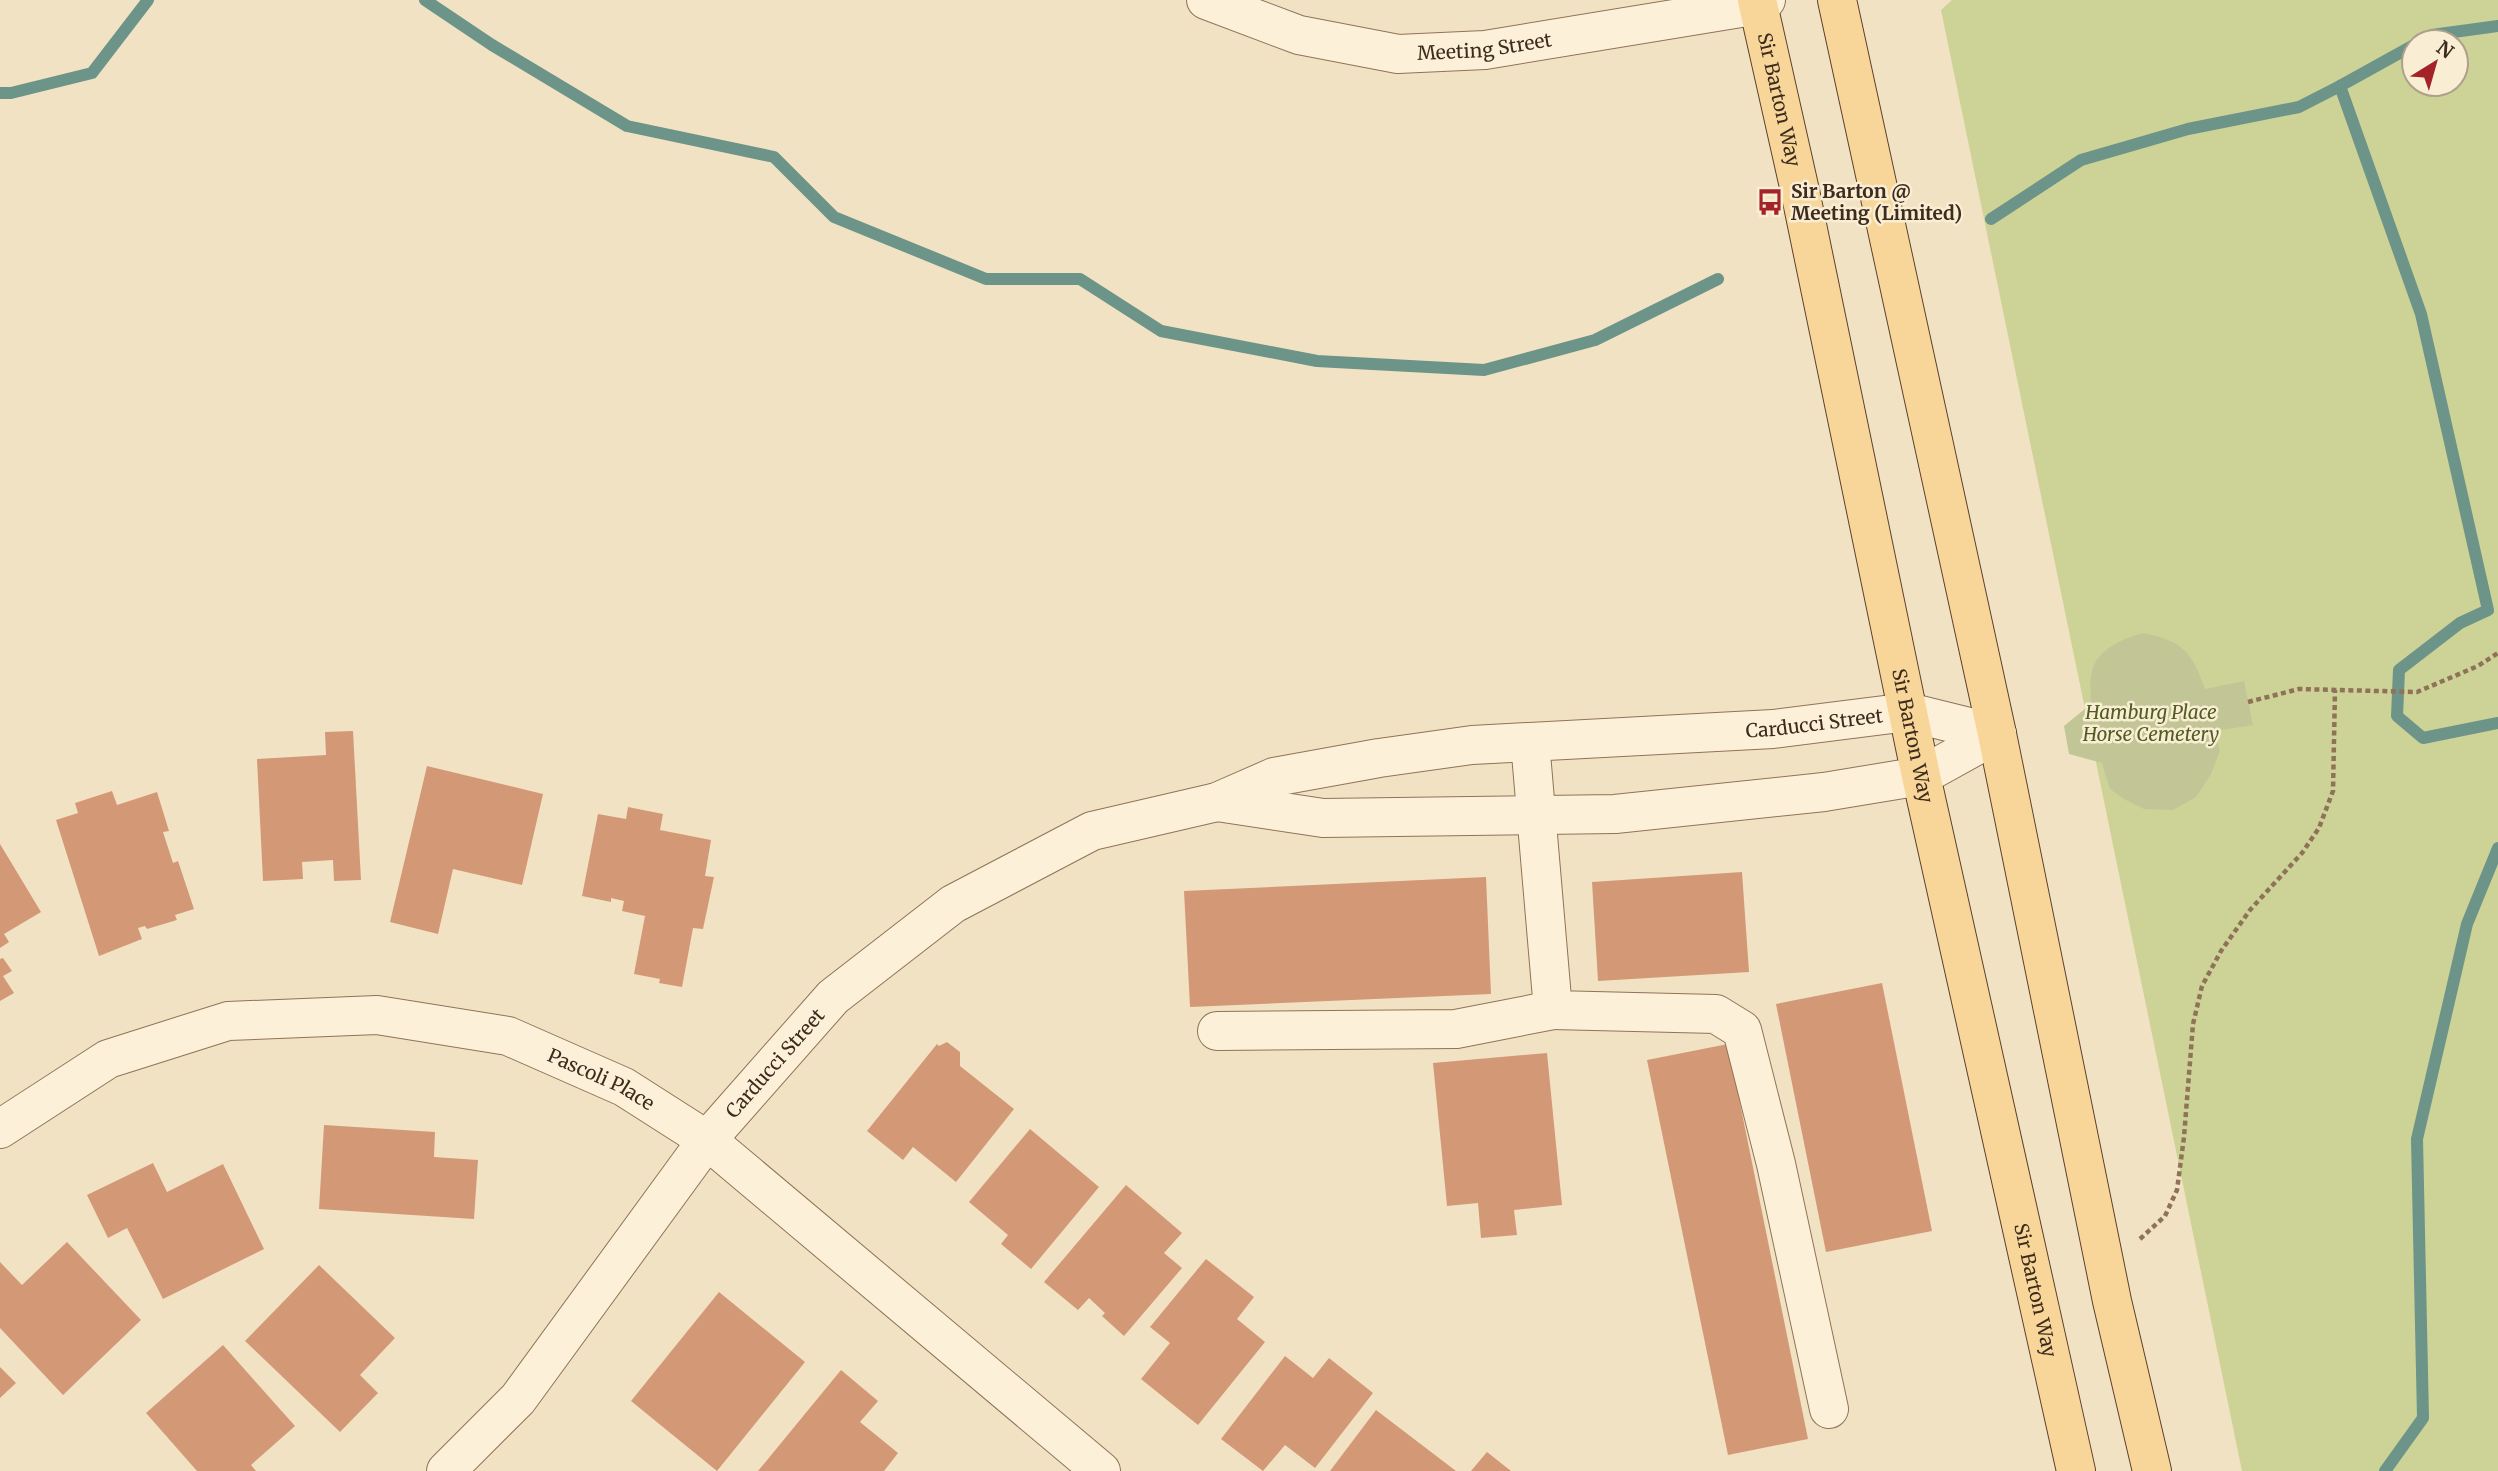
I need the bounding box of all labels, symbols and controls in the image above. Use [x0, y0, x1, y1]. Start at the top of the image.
street label: Meeting Street [1417, 27, 1554, 65]
north arrow [2400, 28, 2470, 98]
street label: Sir Barton Way [1753, 30, 1806, 169]
text: N [2432, 35, 2458, 64]
place label: Sir Barton @ Meeting (Limited) [1791, 179, 1962, 225]
bus stop icon: Sir Barton @ Meeting (Limited) [1755, 187, 1785, 217]
street label: Sir Barton Way [1887, 666, 1939, 805]
park label: Hamburg Place Horse Cemetery [2082, 700, 2219, 746]
street label: Carducci Street [1745, 703, 1885, 742]
street label: Carducci Street [720, 1003, 830, 1123]
street label: Pascoli Place [544, 1043, 659, 1115]
street label: Sir Barton Way [2009, 1221, 2062, 1359]

